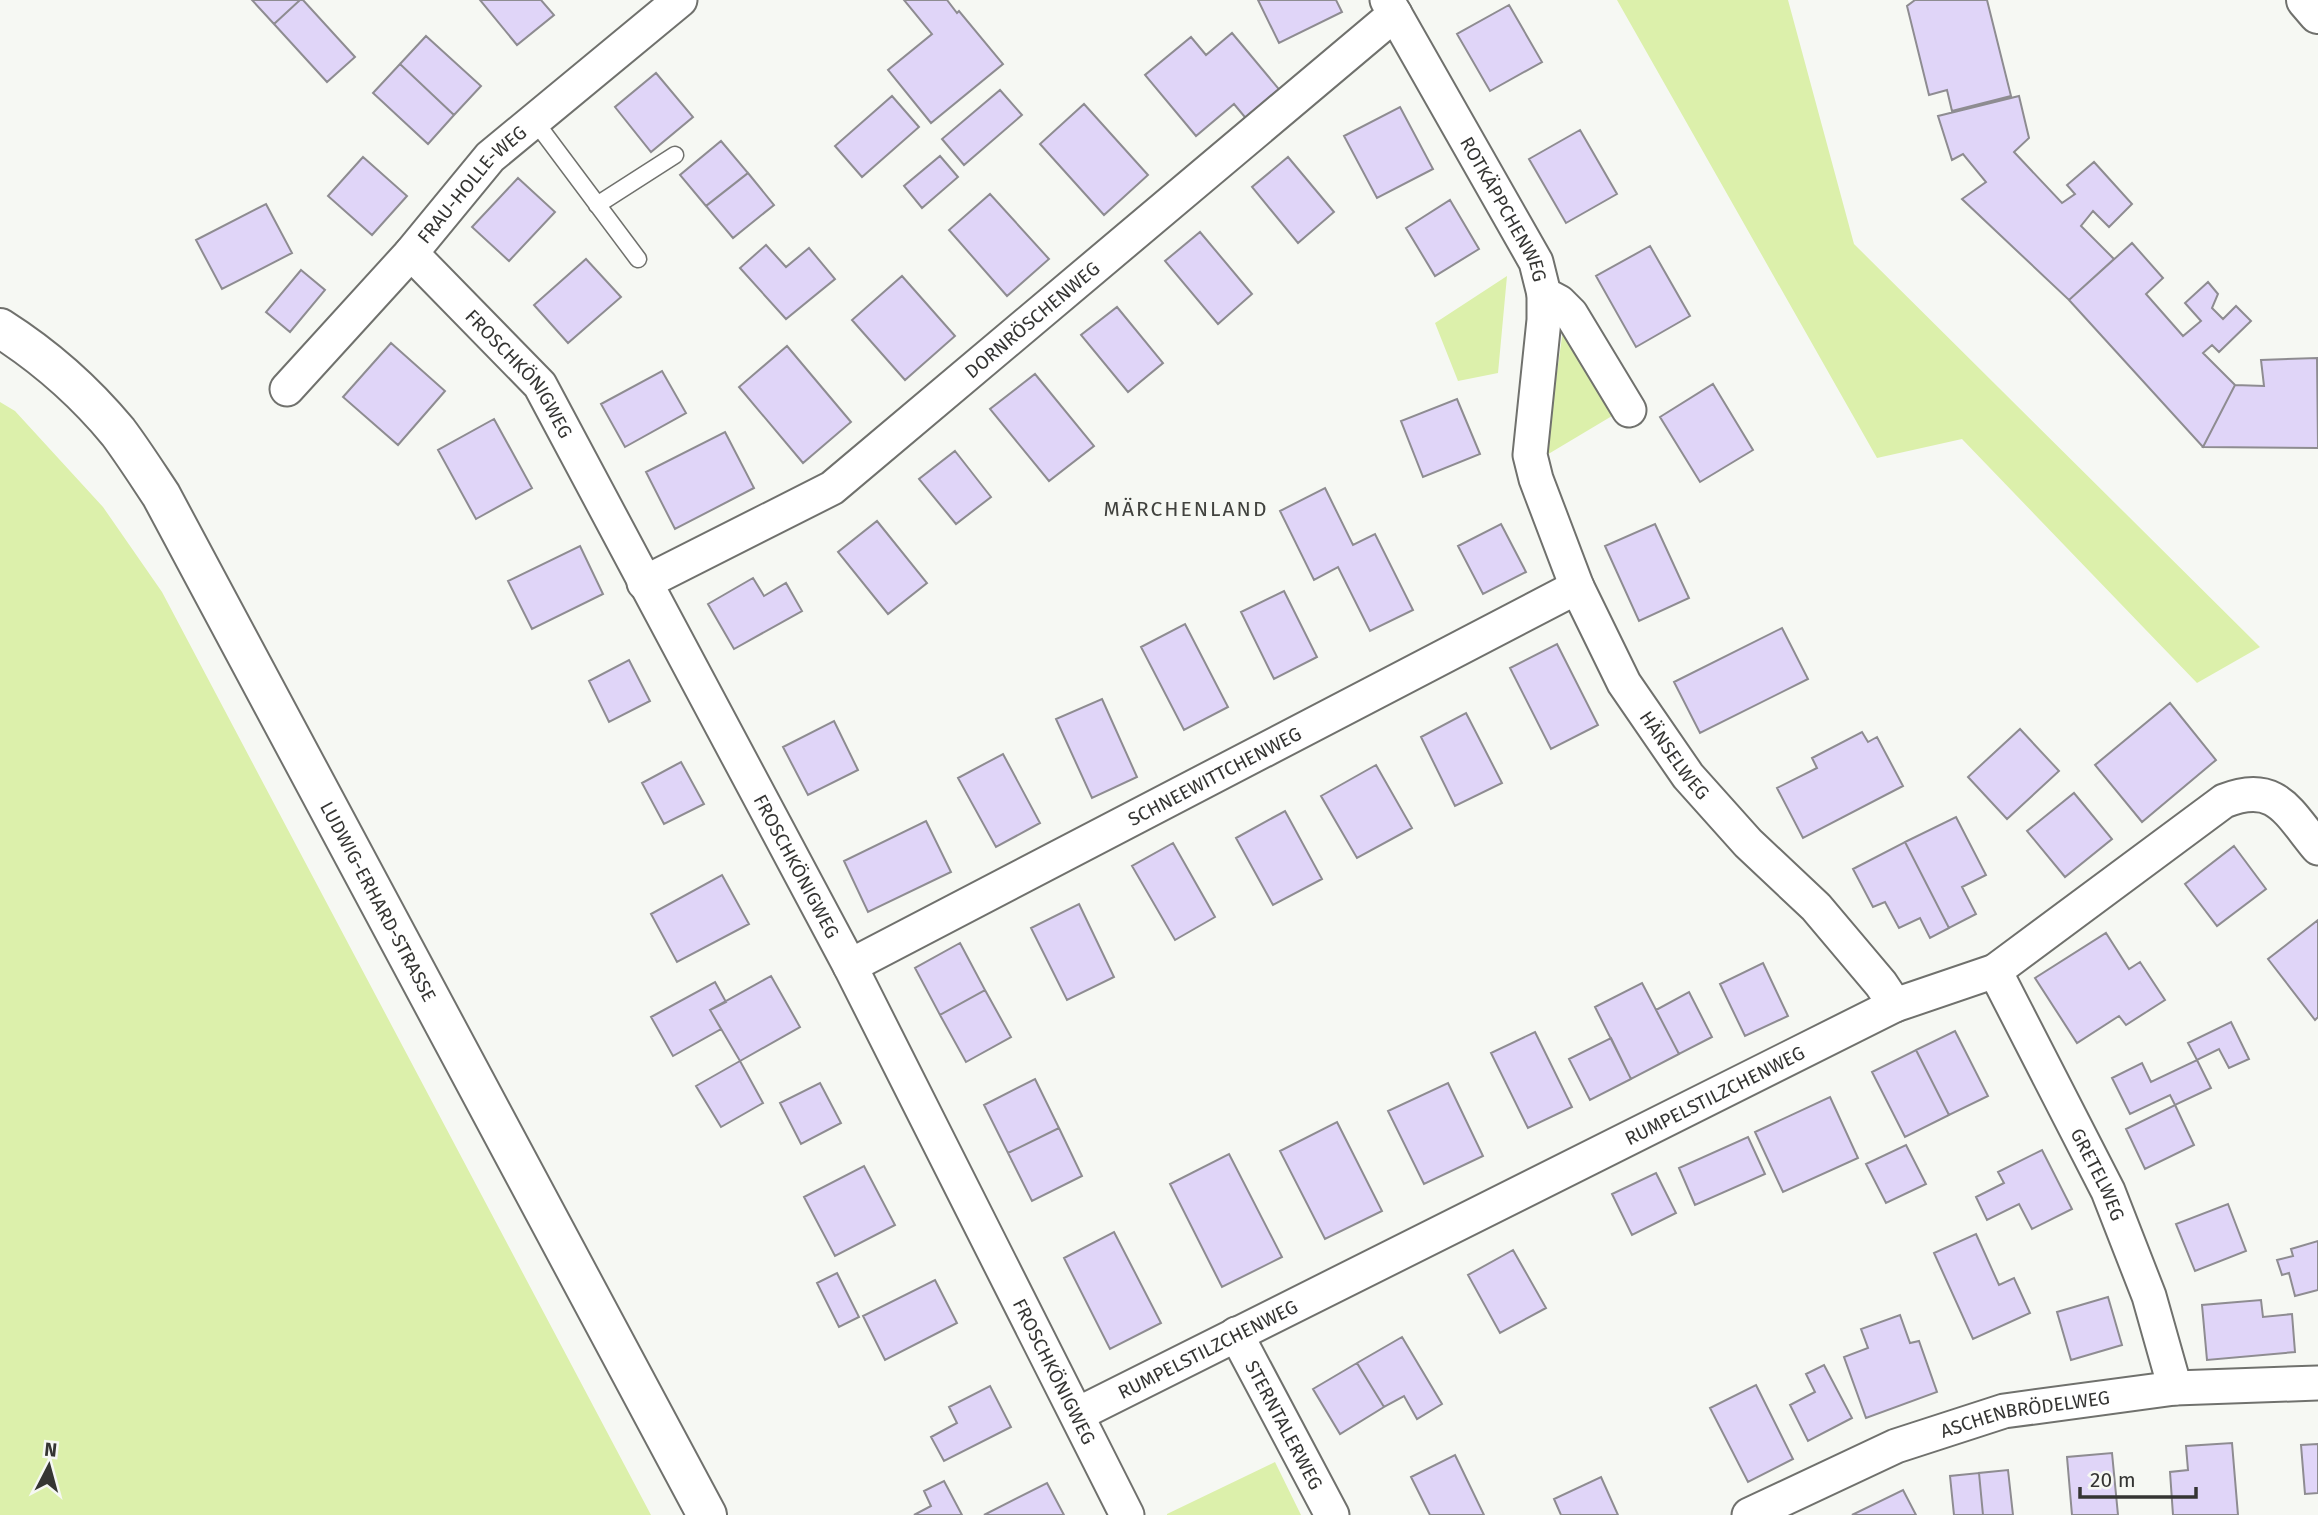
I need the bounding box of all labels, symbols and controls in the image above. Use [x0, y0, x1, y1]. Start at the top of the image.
street label: FRAU-HOLLE-WEG [412, 120, 531, 248]
street label: ROTKÄPPCHENWEG [1456, 132, 1552, 284]
street label: DORNRÖSCHENWEG [960, 256, 1104, 383]
street label: FROSCHKÖNIGWEG [461, 304, 578, 442]
district label: MÄRCHENLAND [1104, 496, 1268, 522]
street label: HÄNSELWEG [1635, 706, 1715, 804]
street label: SCHNEEWITTCHENWEG [1124, 721, 1305, 831]
street label: FROSCHKÖNIGWEG [749, 790, 845, 942]
street label: LUDWIG-ERHARD-STRASSE [316, 797, 441, 1005]
street label: RUMPELSTILZCHENWEG [1621, 1041, 1808, 1150]
street label: GRETELWEG [2066, 1124, 2130, 1224]
street label: FROSCHKÖNIGWEG [1008, 1295, 1101, 1448]
street label: RUMPELSTILZCHENWEG [1114, 1295, 1301, 1404]
street label: STERNTALERWEG [1241, 1356, 1328, 1494]
street label: ASCHENBRÖDELWEG [1937, 1385, 2111, 1442]
north arrow [14, 1431, 84, 1501]
text: N [43, 1437, 58, 1462]
scale bar [2080, 1456, 2196, 1500]
text: 20 m [2090, 1467, 2136, 1493]

